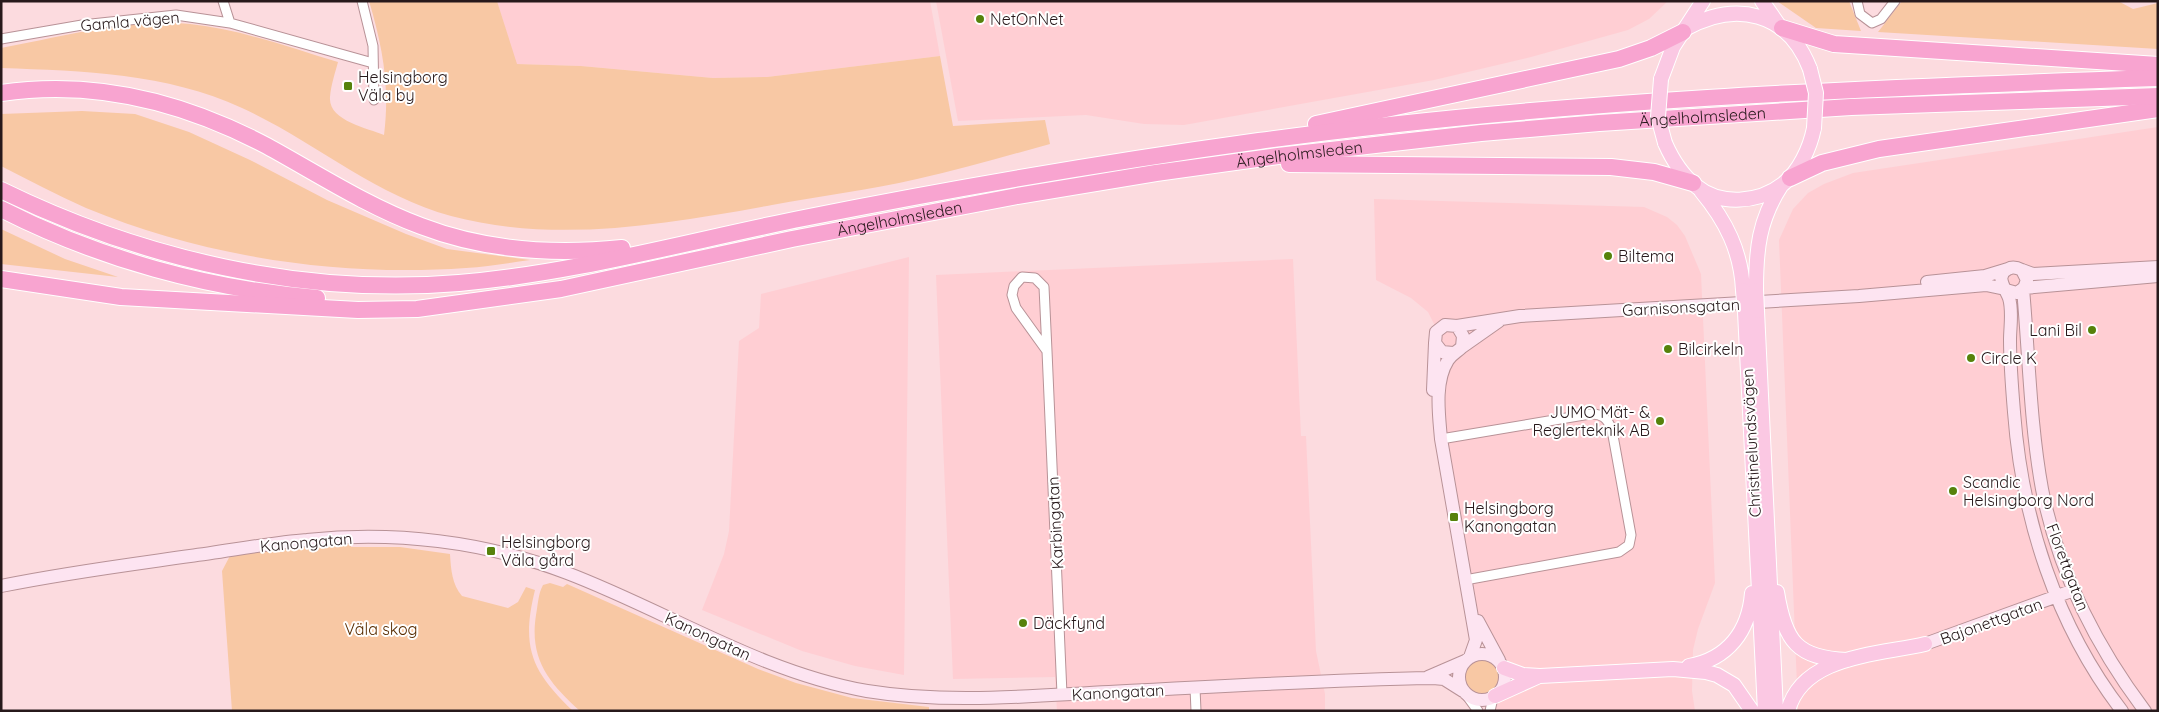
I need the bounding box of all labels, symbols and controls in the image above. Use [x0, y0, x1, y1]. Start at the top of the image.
street label: Gamla vägen [80, 7, 180, 35]
place label: NetOnNet [990, 9, 1064, 29]
marker: NetOnNet [974, 13, 986, 25]
place label: Helsingborg Väla by [358, 67, 448, 105]
marker: Helsingborg Väla by [342, 80, 354, 92]
street label: Ängelholmsleden [1638, 102, 1767, 130]
street label: Ängelholmsleden [1235, 136, 1364, 172]
street label: Ängelholmsleden [835, 197, 964, 240]
place label: Biltema [1618, 246, 1674, 266]
marker: Biltema [1602, 250, 1614, 262]
street label: Garnisonsgatan [1622, 294, 1740, 320]
place label: Lani Bil [2029, 320, 2082, 340]
marker: Lani Bil [2086, 324, 2098, 336]
place label: Bilcirkeln [1678, 339, 1743, 359]
marker: Bilcirkeln [1662, 343, 1674, 355]
place label: Circle K [1981, 348, 2037, 368]
marker: Circle K [1965, 352, 1977, 364]
street label: Christinelundsvägen [1737, 368, 1765, 518]
place label: JUMO Mät- & Reglerteknik AB [1532, 402, 1650, 440]
marker: JUMO Mät- & Reglerteknik AB [1654, 415, 1666, 427]
place label: Scandic Helsingborg Nord [1963, 472, 2094, 510]
street label: Karbingatan [1043, 476, 1067, 570]
marker: Scandic Helsingborg Nord [1947, 485, 1959, 497]
place label: Helsingborg Kanongatan [1464, 498, 1557, 536]
marker: Helsingborg Kanongatan [1448, 511, 1460, 523]
street label: Florettgatan [2042, 521, 2094, 613]
street label: Kanongatan [259, 528, 353, 556]
place label: Helsingborg Väla gård [501, 532, 591, 570]
marker: Helsingborg Väla gård [485, 545, 497, 557]
street label: Bajonettgatan [1937, 593, 2045, 649]
street label: Kanongatan [662, 607, 754, 665]
place label: Däckfynd [1033, 613, 1105, 633]
marker: Däckfynd [1017, 617, 1029, 629]
park label: Väla skog [344, 619, 418, 639]
street label: Kanongatan [1071, 680, 1165, 704]

